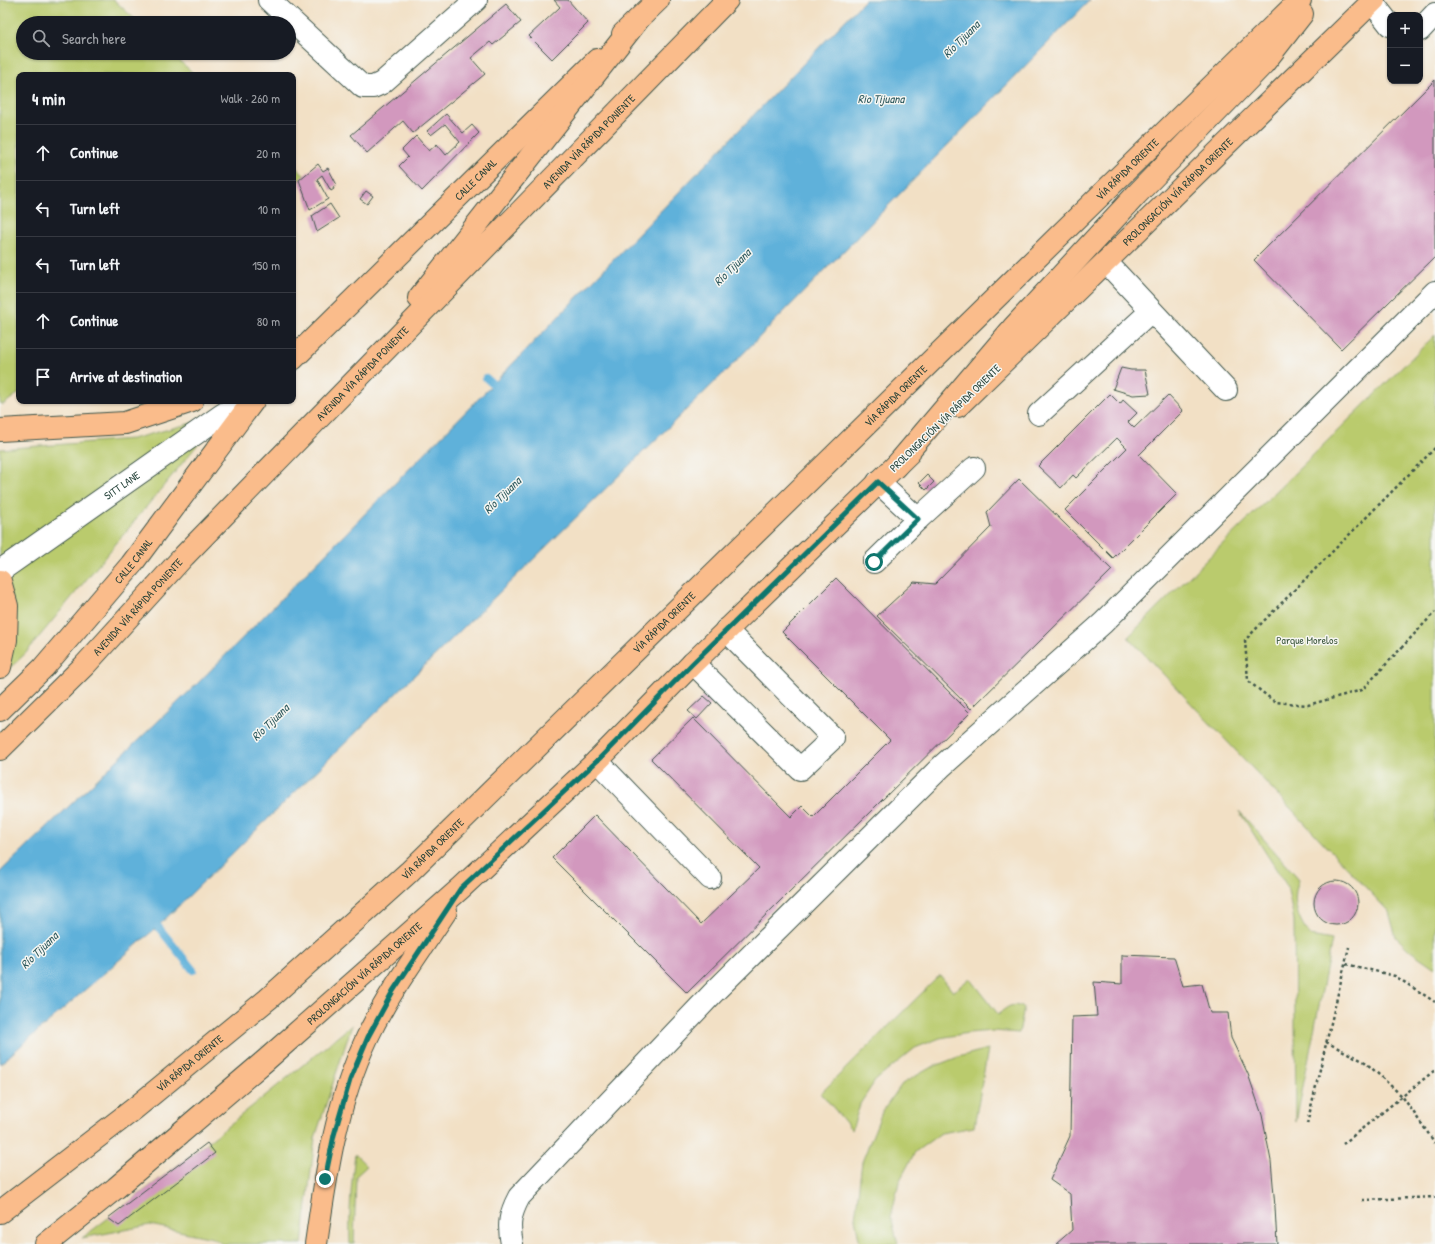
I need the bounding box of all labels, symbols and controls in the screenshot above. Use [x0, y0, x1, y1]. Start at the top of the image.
map controls [1387, 12, 1423, 84]
button: + [1387, 12, 1423, 48]
search box [16, 16, 296, 60]
water label: Río Tijuana [939, 16, 984, 61]
icon: search [30, 27, 52, 49]
text: Search here [62, 28, 126, 49]
button: − [1387, 48, 1423, 84]
text: 4 min [32, 87, 65, 110]
text: Walk · 260 m [221, 89, 280, 107]
water label: Rio Tijuana [858, 90, 906, 107]
street label: AVENIDA VÍA RÁPIDA PONIENTE [539, 91, 638, 192]
street label: PROLONGACIÓN VÍA RÁPIDA ORIENTE [1120, 134, 1236, 249]
street label: VÍA RÁPIDA ORIENTE [1093, 135, 1162, 203]
icon: ahead [32, 142, 54, 164]
text: Continue [70, 142, 118, 163]
text: 20 m [256, 144, 280, 162]
street label: CALLE CANAL [451, 156, 500, 203]
icon: left [32, 198, 54, 220]
text: Turn left [70, 198, 120, 219]
text: 10 m [258, 200, 280, 218]
water label: Río Tijuana [710, 244, 755, 289]
icon: left [32, 254, 54, 276]
text: Turn left [70, 254, 120, 275]
text: 150 m [252, 256, 280, 274]
icon: ahead [32, 310, 54, 332]
text: Continue [70, 310, 118, 331]
text: 80 m [257, 312, 280, 330]
street label: AVENIDA VÍA RÁPIDA PONIENTE [313, 323, 412, 424]
street label: PROLONGACIÓN VÍA RÁPIDA ORIENTE [887, 361, 1003, 475]
street label: VÍA RÁPIDA ORIENTE [861, 362, 930, 430]
icon: arrive [32, 366, 54, 388]
text: Arrive at destination [70, 366, 182, 387]
street label: SITT LANE [101, 468, 143, 503]
water label: Río Tijuana [479, 472, 526, 517]
street label: CALLE CANAL [111, 536, 155, 587]
route start [865, 553, 883, 571]
street label: AVENIDA VÍA RÁPIDA PONIENTE [90, 555, 186, 659]
street label: VÍA RÁPIDA ORIENTE [630, 588, 699, 656]
park label: Parque Morelos [1276, 633, 1338, 647]
water label: Río Tijuana [247, 699, 294, 744]
street label: VÍA RÁPIDA ORIENTE [398, 815, 467, 883]
street label: PROLONGACIÓN VÍA RÁPIDA ORIENTE [304, 919, 425, 1028]
water label: Río Tijuana [16, 927, 63, 972]
street label: VÍA RÁPIDA ORIENTE [153, 1032, 226, 1095]
route end [316, 1170, 334, 1188]

